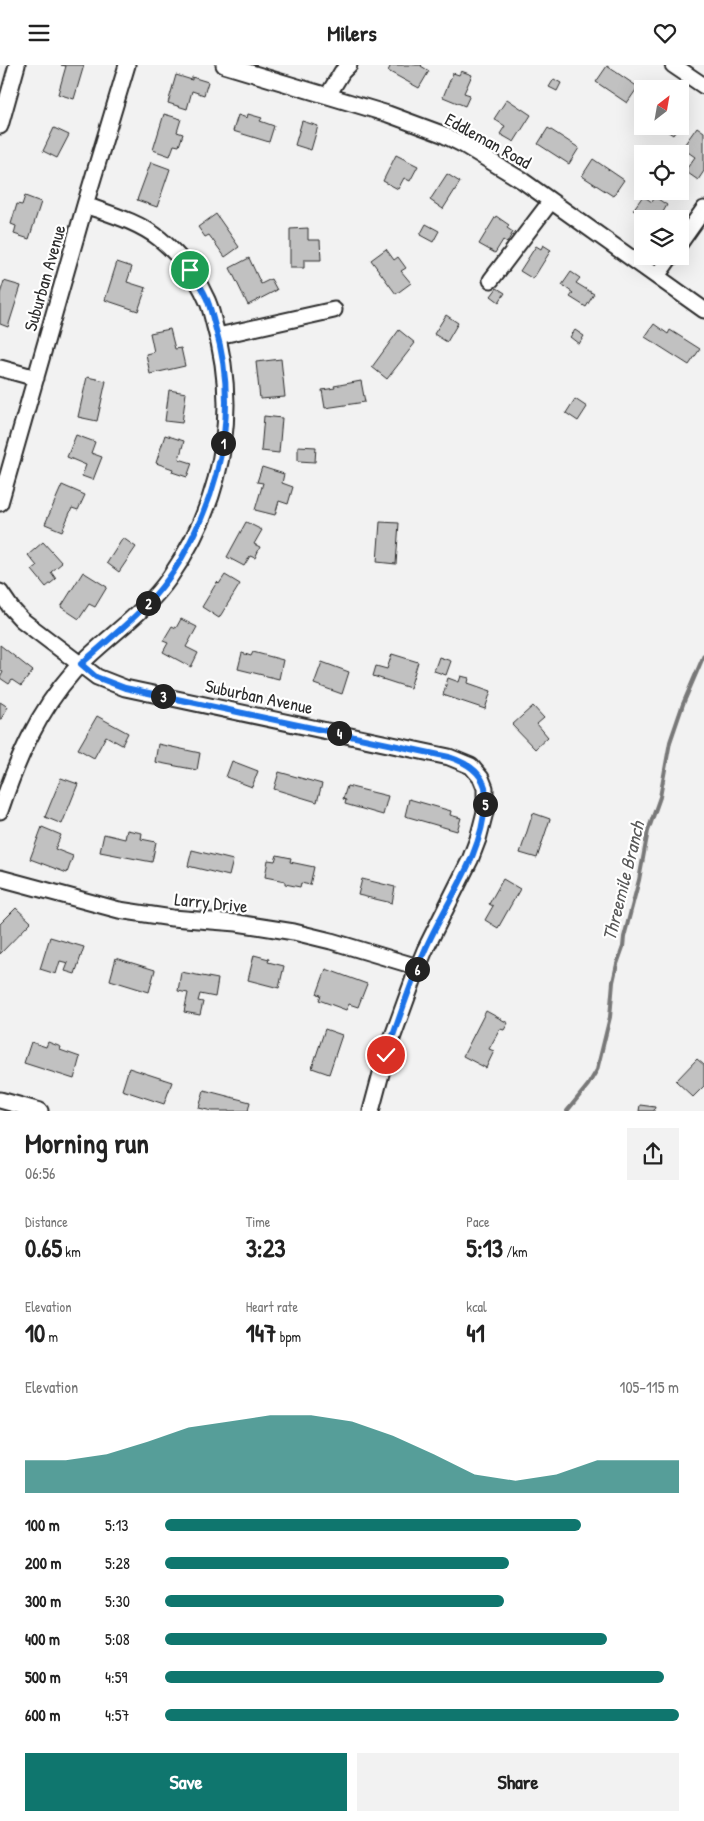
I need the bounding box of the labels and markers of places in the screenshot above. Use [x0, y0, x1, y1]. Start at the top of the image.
pin [169, 249, 211, 291]
pin: 1 [210, 431, 236, 455]
pin: 2 [136, 591, 160, 615]
pin: 3 [150, 683, 176, 709]
pin: 4 [326, 721, 352, 745]
pin: 5 [472, 791, 498, 817]
pin: 6 [404, 957, 430, 981]
pin [365, 1034, 407, 1076]

